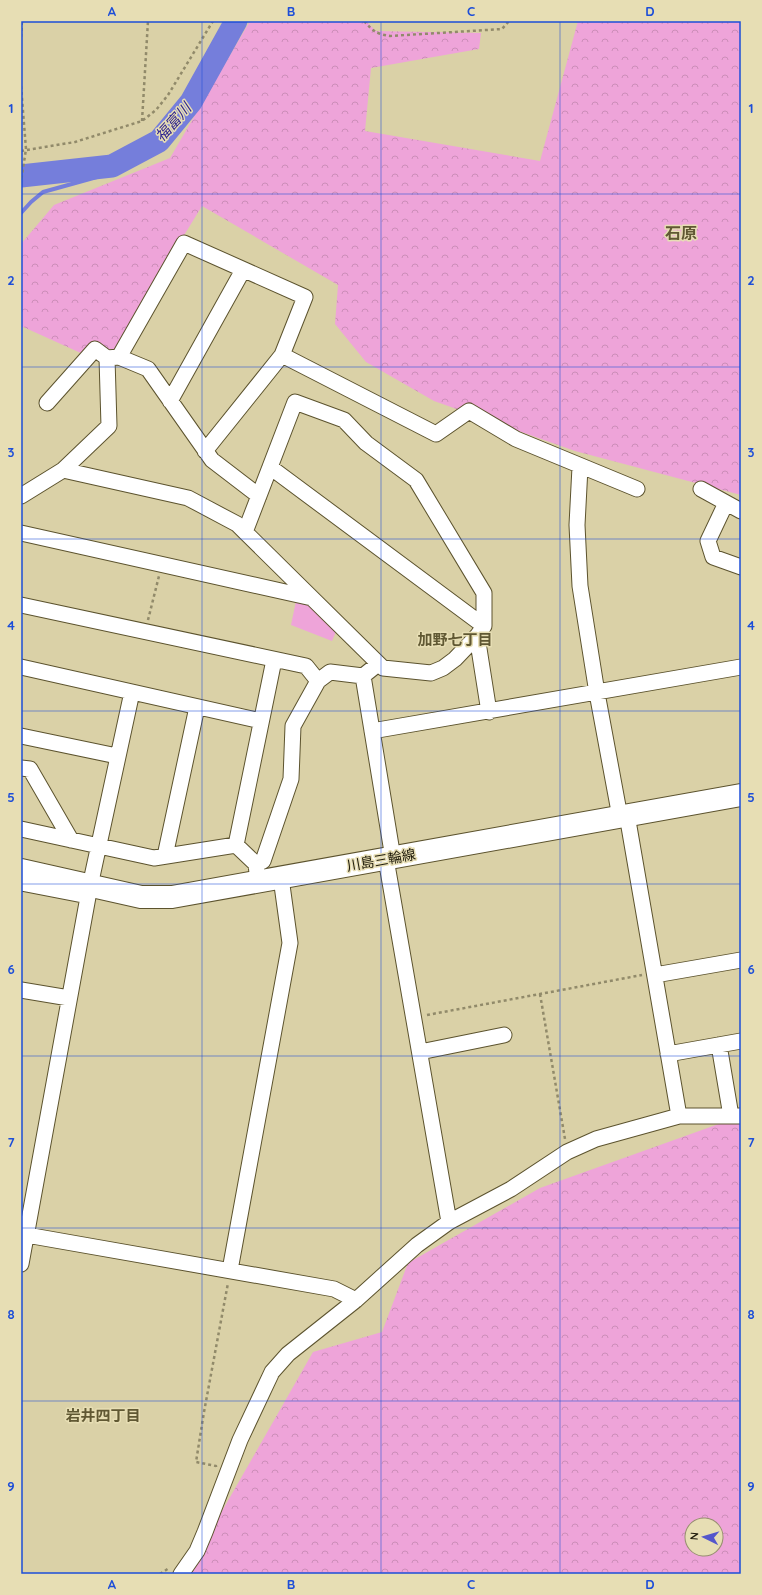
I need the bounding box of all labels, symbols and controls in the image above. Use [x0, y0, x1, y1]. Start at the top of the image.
text: A [108, 3, 117, 19]
text: B [287, 3, 295, 19]
text: C [467, 3, 475, 19]
text: D [645, 3, 655, 19]
water label: 福富川 [151, 97, 196, 145]
text: 1 [8, 100, 14, 116]
text: 1 [748, 100, 754, 116]
district label: 石原 [665, 223, 697, 243]
text: 2 [7, 272, 15, 288]
text: 2 [747, 272, 755, 288]
text: 3 [8, 444, 15, 460]
text: 3 [748, 444, 755, 460]
text: 4 [7, 617, 15, 633]
text: 4 [747, 617, 755, 633]
district label: 加野七丁目 [417, 630, 493, 649]
text: 5 [7, 789, 15, 805]
text: 5 [747, 789, 755, 805]
street label: 川島三輪線 [345, 845, 417, 875]
text: 6 [7, 961, 15, 977]
text: 6 [747, 961, 755, 977]
text: 7 [7, 1134, 15, 1150]
text: 7 [747, 1134, 755, 1150]
text: 8 [7, 1306, 15, 1322]
text: 8 [747, 1306, 755, 1322]
district label: 岩井四丁目 [65, 1406, 141, 1425]
text: 9 [7, 1478, 15, 1494]
text: 9 [747, 1478, 755, 1494]
north arrow [684, 1517, 724, 1557]
text: N [687, 1531, 701, 1541]
text: A [108, 1576, 117, 1592]
text: B [287, 1576, 295, 1592]
text: C [467, 1576, 475, 1592]
text: D [645, 1576, 655, 1592]

